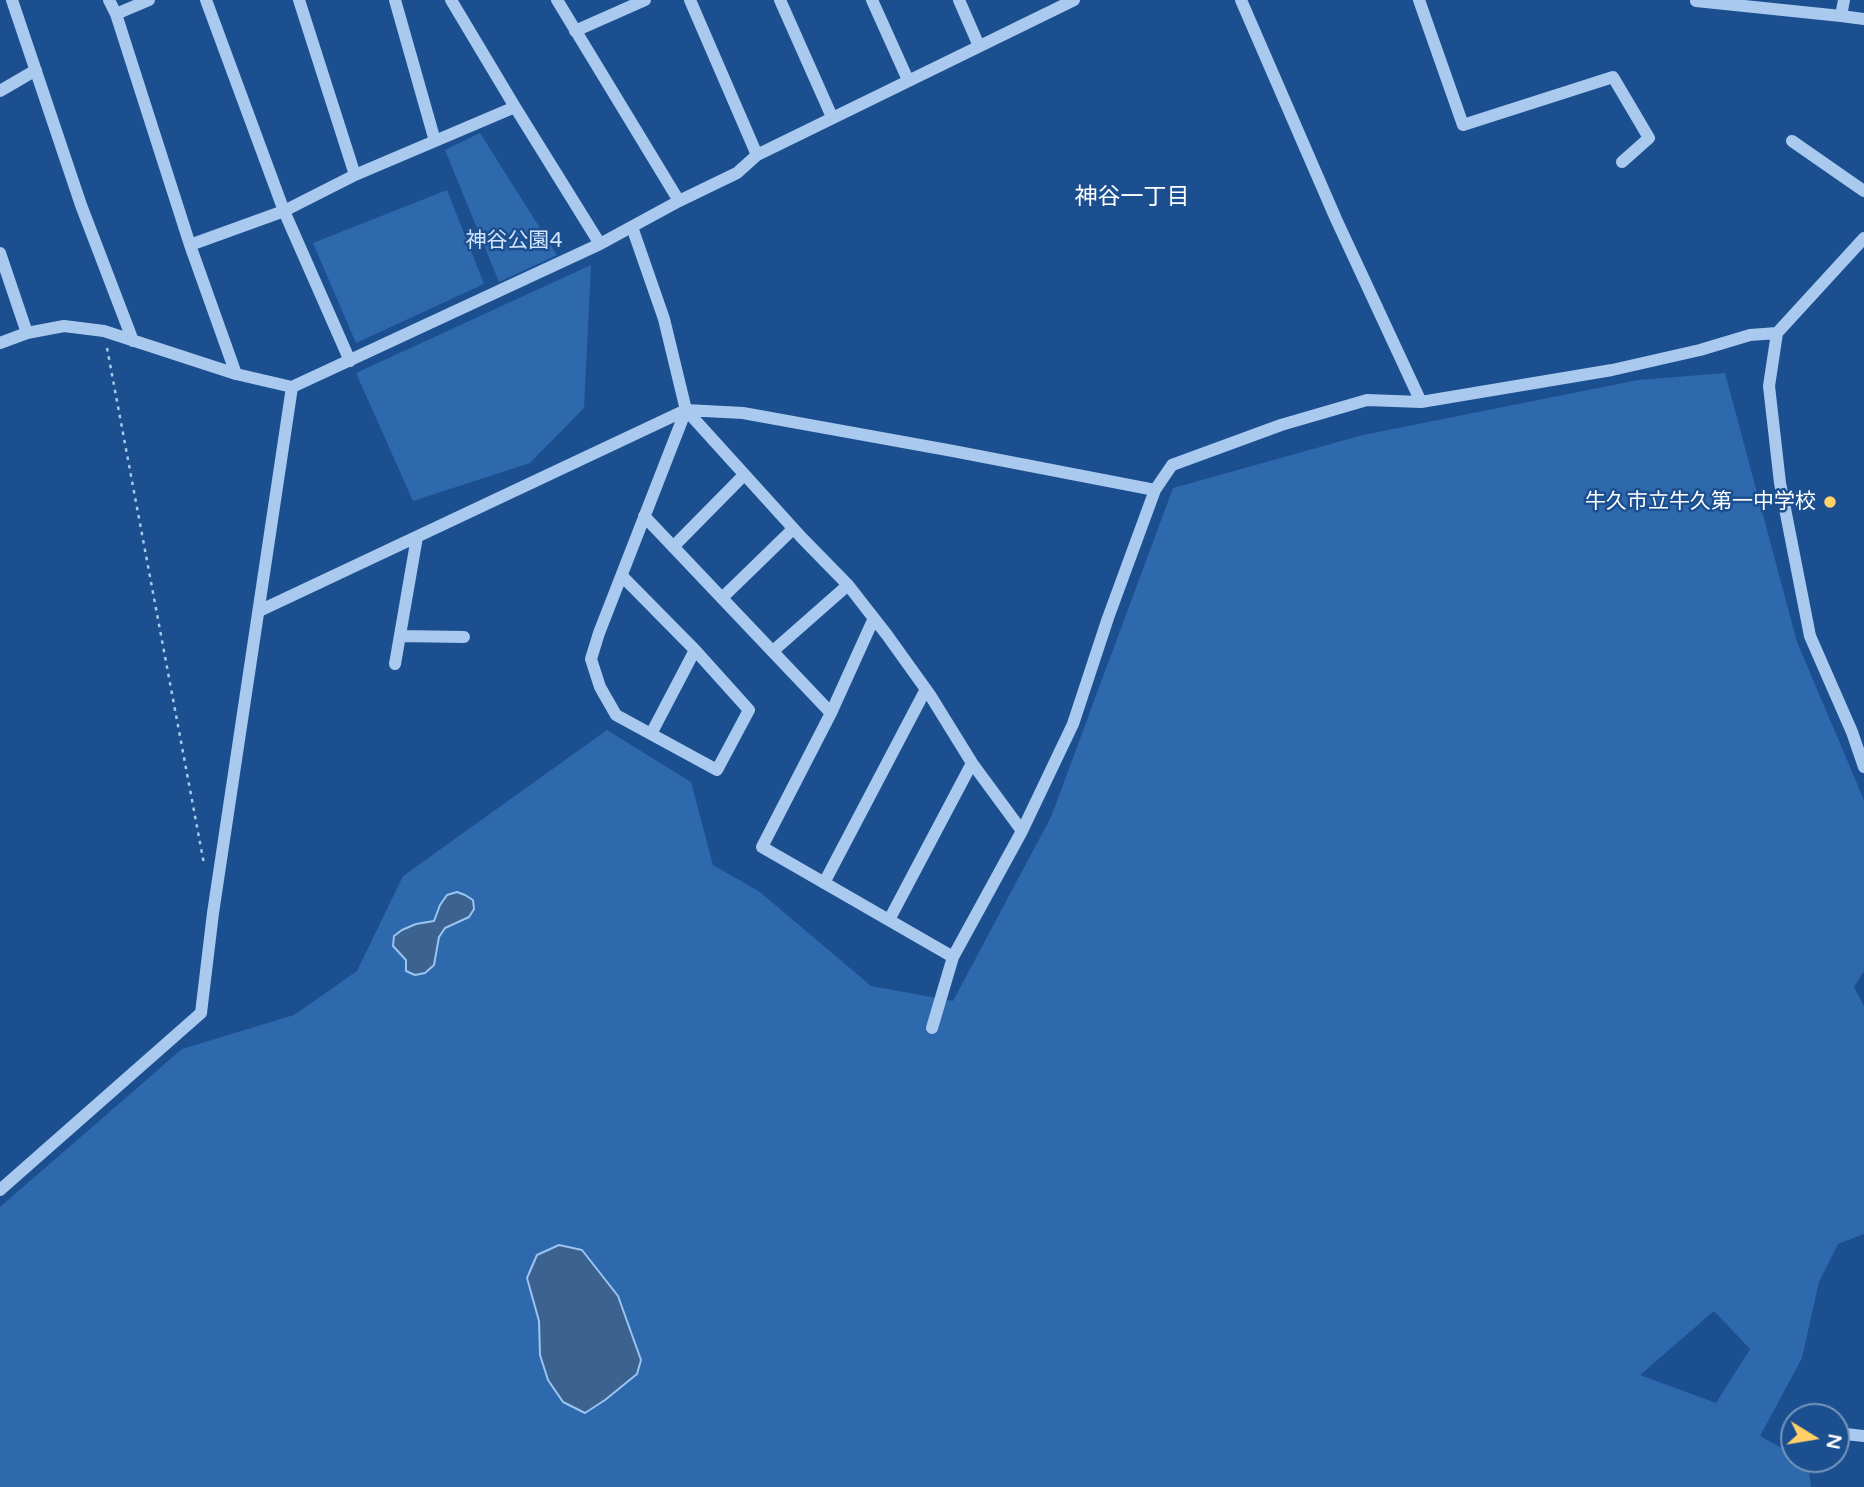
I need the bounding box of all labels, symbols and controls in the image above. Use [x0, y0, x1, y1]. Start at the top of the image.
district label: 神谷一丁目 [1075, 184, 1189, 212]
park label: 神谷公園4 [465, 228, 563, 254]
place label: 牛久市立牛久第一中学校 [1585, 489, 1816, 515]
marker: 牛久市立牛久第一中学校 [1822, 494, 1838, 510]
north arrow [1780, 1403, 1850, 1473]
text: N [1821, 1432, 1846, 1451]

